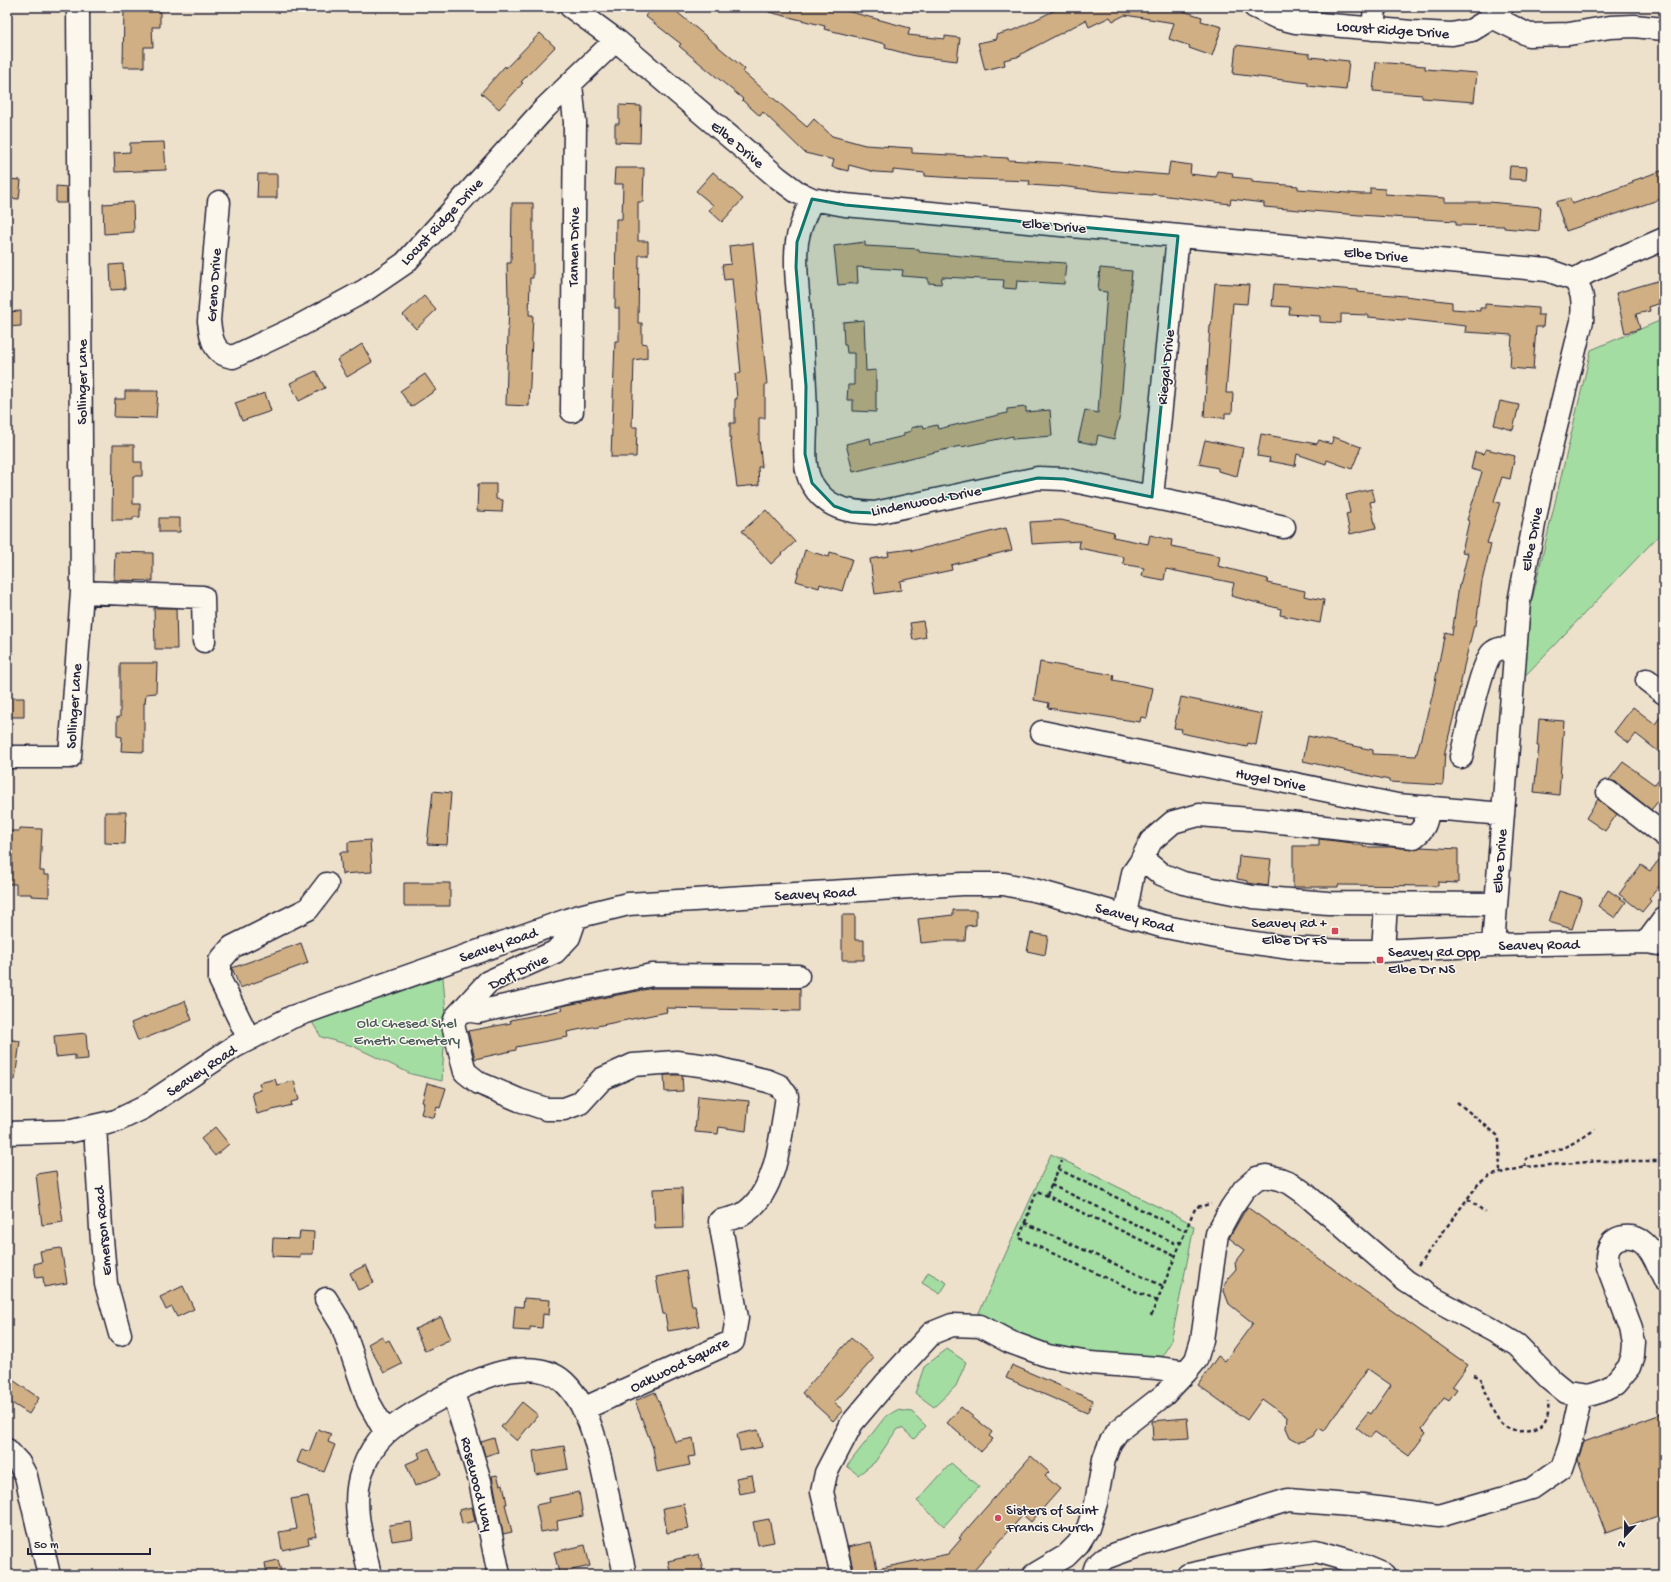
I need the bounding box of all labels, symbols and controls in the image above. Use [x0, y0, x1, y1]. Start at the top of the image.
street label: Locust Ridge Drive [1336, 18, 1450, 44]
street label: Elbe Drive [706, 118, 767, 173]
street label: Locust Ridge Drive [397, 175, 488, 270]
street label: Tannen Drive [565, 207, 585, 288]
street label: Elbe Drive [1021, 215, 1087, 239]
street label: Elbe Drive [1343, 244, 1409, 268]
street label: Greno Drive [203, 248, 227, 323]
street label: Riegal Drive [1154, 329, 1180, 406]
street label: Sollinger Lane [74, 339, 92, 425]
street label: Lindenwood Drive [870, 482, 983, 521]
street label: Elbe Drive [1518, 506, 1548, 573]
street label: Sollinger Lane [63, 663, 87, 749]
street label: Hugel Drive [1234, 765, 1308, 797]
street label: Elbe Drive [1490, 828, 1512, 894]
street label: Seavey Road [774, 884, 857, 906]
street label: Seavey Road [1093, 900, 1177, 938]
place label: Seavey Rd + Elbe Dr FS [1251, 915, 1328, 950]
street label: Seavey Road [457, 924, 541, 968]
marker: Seavey Rd + Elbe Dr FS [1330, 926, 1340, 936]
street label: Seavey Road [1498, 936, 1581, 956]
place label: Seavey Rd Opp Elbe Dr NS [1388, 944, 1481, 979]
street label: Dorf Drive [485, 951, 552, 995]
marker: Seavey Rd Opp Elbe Dr NS [1375, 955, 1385, 965]
park label: Old Chesed Shel Emeth Cemetery [354, 1015, 461, 1050]
street label: Seavey Road [163, 1041, 242, 1102]
street label: Emerson Road [91, 1184, 117, 1276]
street label: Oakwood Square [627, 1334, 733, 1398]
street label: Rosewood Way [456, 1435, 497, 1534]
place label: Sisters of Saint Francis Church [1005, 1502, 1100, 1537]
marker: Sisters of Saint Francis Church [993, 1513, 1003, 1523]
north arrow [1605, 1516, 1645, 1556]
scale bar [28, 1530, 150, 1556]
text: N [1616, 1537, 1628, 1550]
text: 50 m [34, 1539, 59, 1553]

